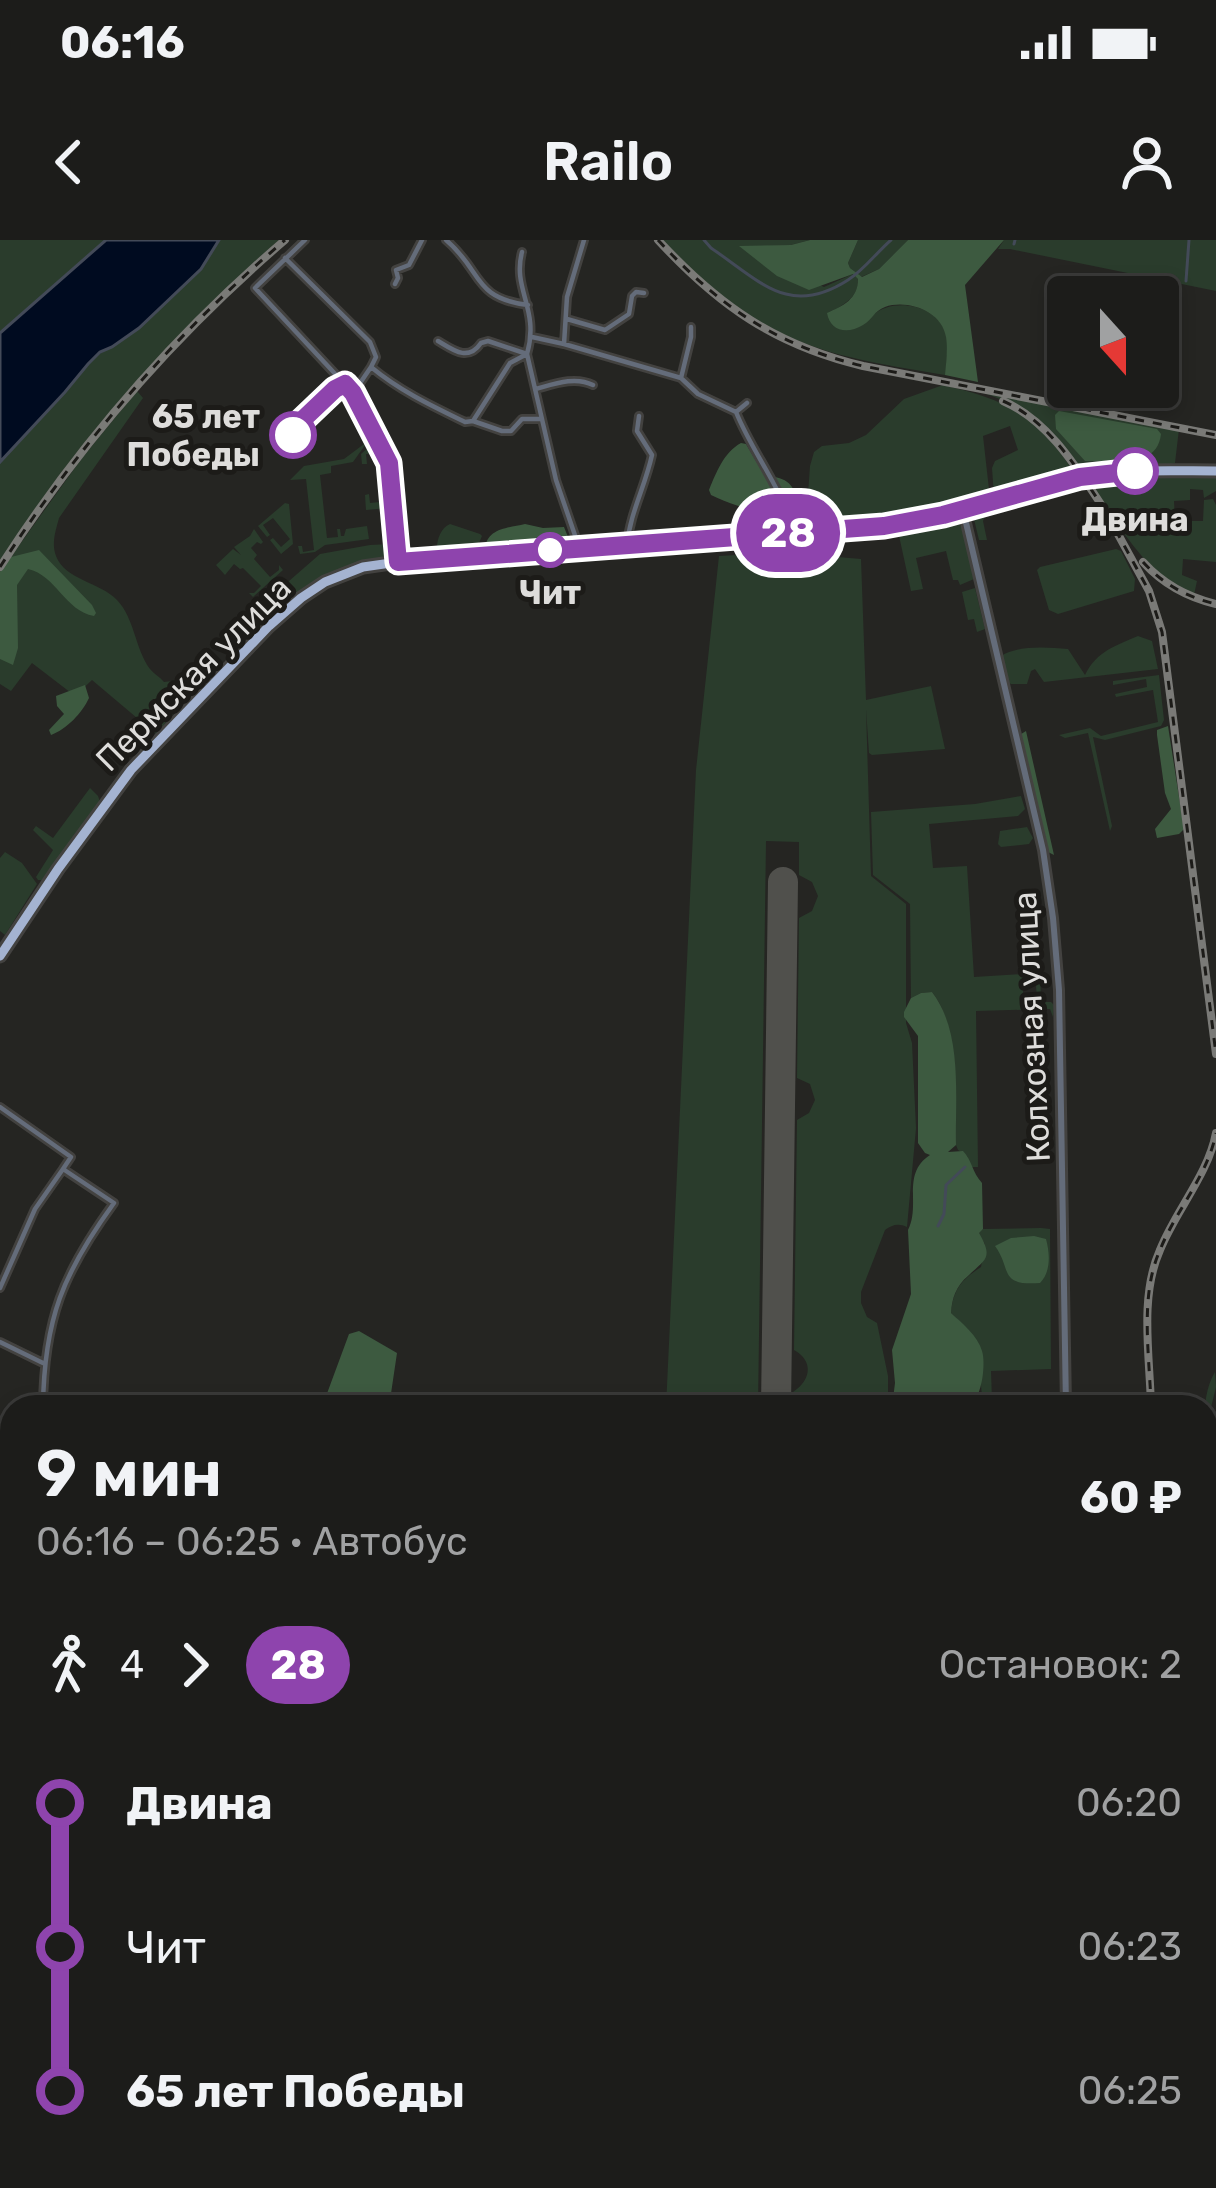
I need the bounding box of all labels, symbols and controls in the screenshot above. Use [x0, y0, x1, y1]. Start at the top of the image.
text: 06:16 [60, 16, 185, 69]
icon: back [36, 129, 102, 195]
icon: person [1114, 129, 1180, 195]
text: Railo [543, 130, 673, 194]
north arrow [1047, 276, 1179, 408]
map controls [1047, 276, 1179, 408]
place label: 65 лет Победы [127, 397, 260, 474]
marker: 65 лет Победы [271, 413, 315, 457]
marker: Двина [1113, 449, 1157, 493]
line badge: 28 [734, 494, 842, 572]
place label: Двина [1081, 500, 1189, 539]
text: 28 [760, 508, 816, 558]
marker: Чит [534, 534, 566, 566]
street label: Пермская улица [88, 568, 299, 779]
place label: Чит [519, 573, 581, 612]
street label: Колхозная улица [1005, 891, 1058, 1163]
text: 9 мин [36, 1434, 222, 1513]
text: 60 ₽ [1080, 1471, 1182, 1524]
text: 06:16 – 06:25 · Автобус [36, 1519, 468, 1565]
icon: walk [36, 1632, 102, 1698]
icon: forward [162, 1632, 228, 1698]
text: 28 [270, 1640, 326, 1690]
text: 4 [120, 1642, 144, 1688]
text: Остановок: 2 [939, 1642, 1182, 1688]
text: Двина [126, 1777, 272, 1830]
text: 06:20 [1076, 1780, 1182, 1826]
text: Чит [126, 1921, 206, 1974]
text: 06:23 [1077, 1924, 1182, 1970]
text: 65 лет Победы [126, 2065, 465, 2118]
text: 06:25 [1078, 2068, 1182, 2114]

